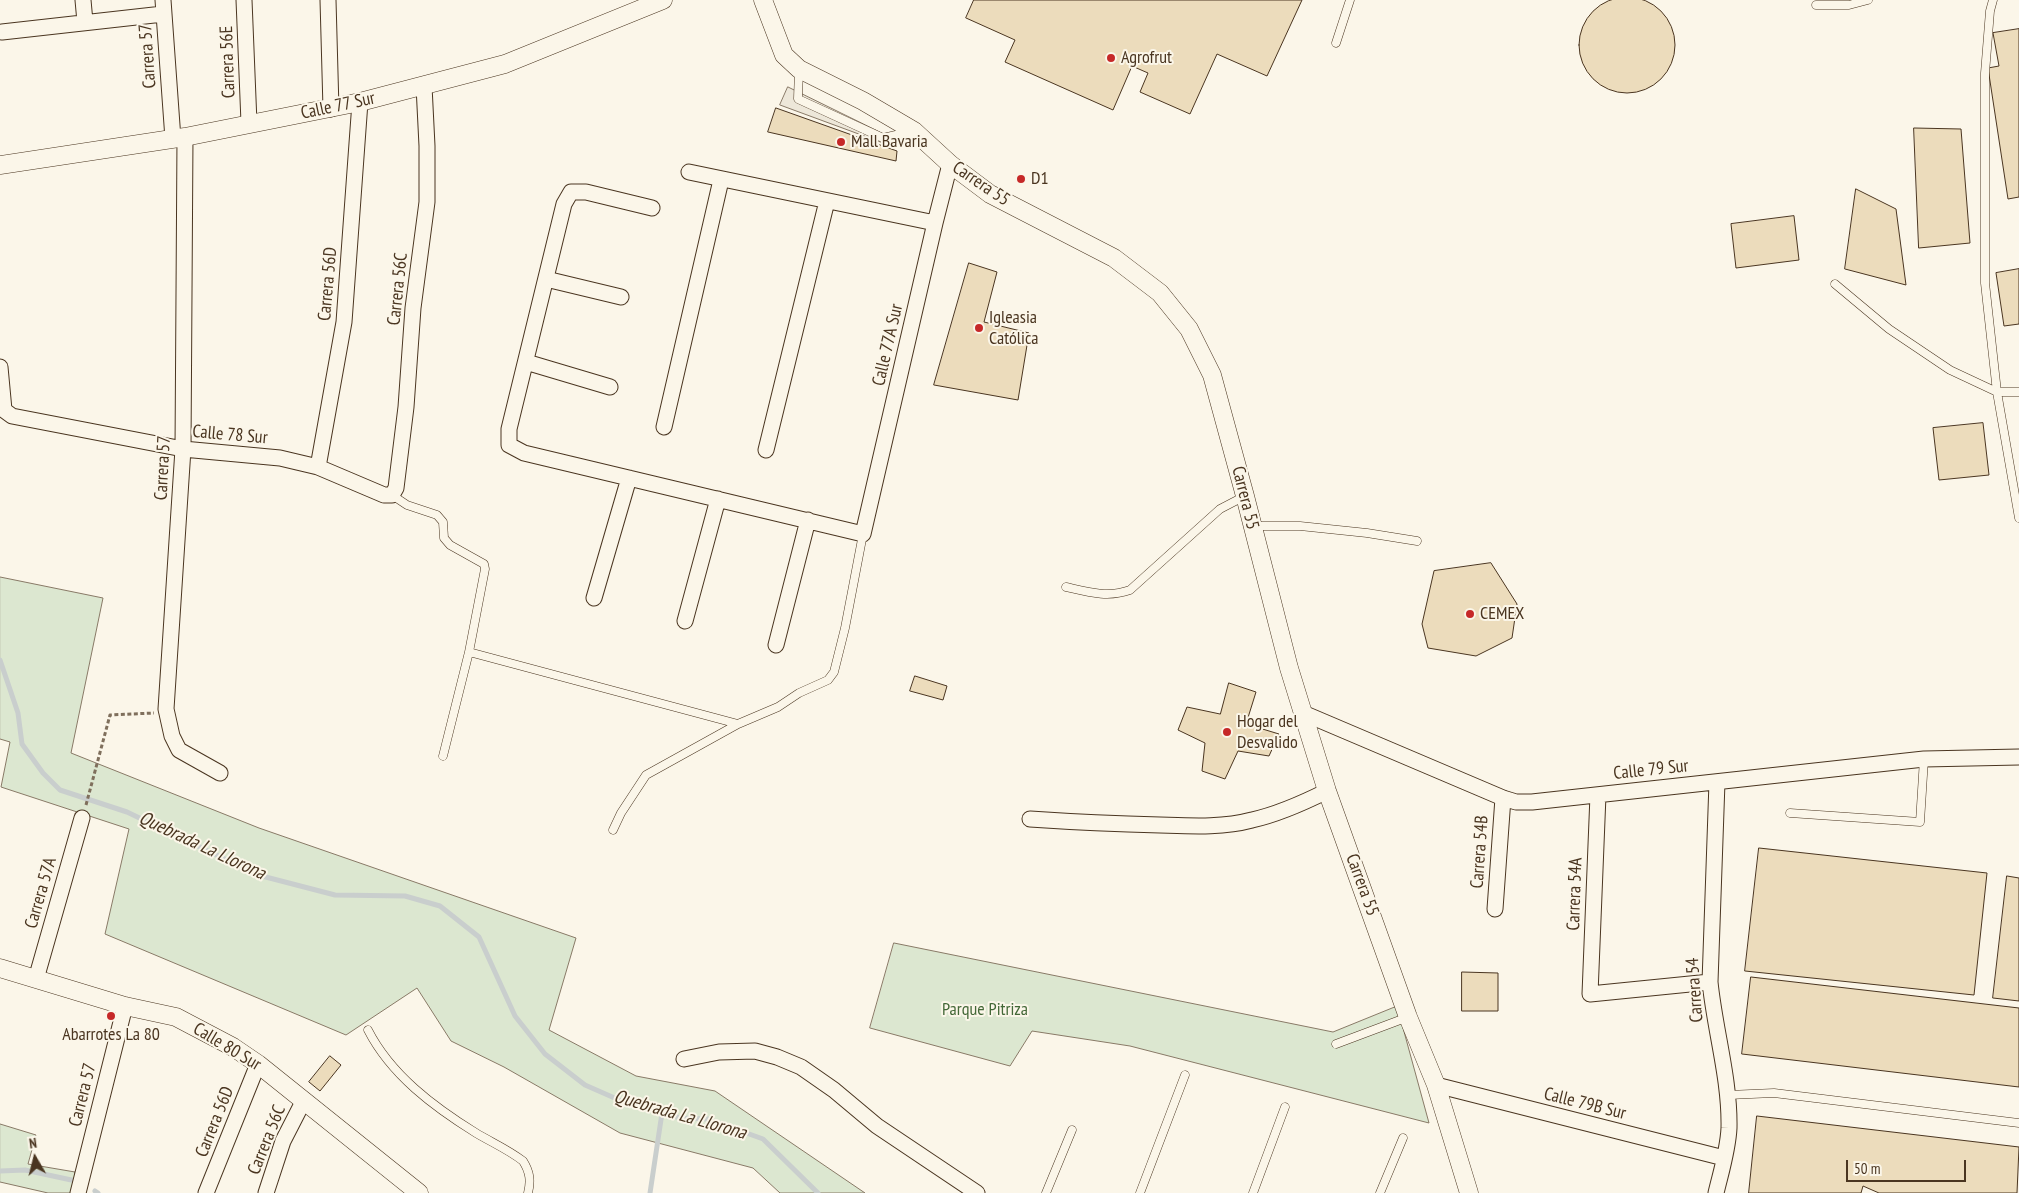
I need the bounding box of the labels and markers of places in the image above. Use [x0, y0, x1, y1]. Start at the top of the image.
place label: Agrofrut [1121, 47, 1172, 69]
marker: Agrofrut [1105, 52, 1117, 64]
place label: Mall Bavaria [851, 131, 928, 153]
marker: Mall Bavaria [835, 136, 847, 148]
place label: D1 [1031, 168, 1049, 190]
marker: D1 [1015, 173, 1027, 185]
place label: Igleasia Católica [989, 307, 1038, 350]
marker: Igleasia Católica [973, 322, 985, 334]
place label: CEMEX [1480, 603, 1524, 625]
marker: CEMEX [1464, 608, 1476, 620]
place label: Hogar del Desvalido [1237, 711, 1298, 754]
marker: Hogar del Desvalido [1221, 726, 1233, 738]
marker: Abarrotes La 80 [105, 1010, 117, 1022]
place label: Abarrotes La 80 [62, 1024, 160, 1046]

